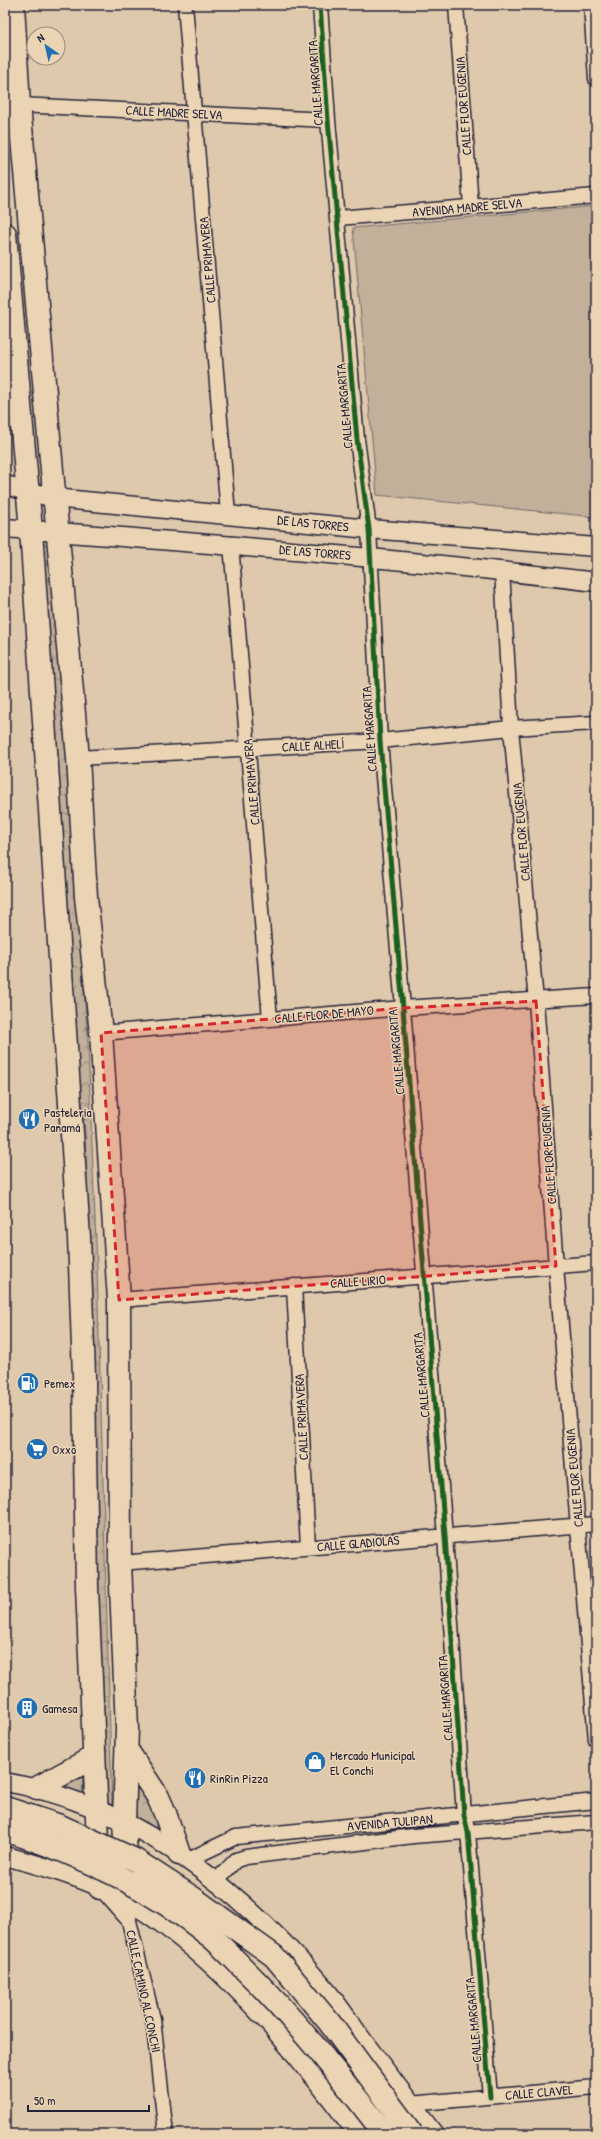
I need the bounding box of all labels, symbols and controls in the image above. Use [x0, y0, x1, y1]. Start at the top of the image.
north arrow [26, 26, 66, 66]
text: N [34, 30, 47, 45]
street label: CALLE MARGARITA [303, 39, 327, 126]
street label: CALLE FLOR EUGENIA [451, 55, 475, 156]
street label: CALLE MADRE SELVA [125, 100, 224, 124]
street label: AVENIDA MADRE SELVA [411, 193, 523, 221]
street label: CALLE PRIMAVERA [194, 215, 220, 304]
street label: CALLE MARGARITA [331, 362, 357, 450]
street label: DE LAS TORRES [276, 510, 350, 536]
street label: DE LAS TORRES [278, 540, 352, 564]
street label: CALLE MARGARITA [357, 685, 381, 772]
street label: CALLE ALHELÍ [281, 734, 345, 756]
street label: CALLE PRIMAVERA [238, 737, 264, 826]
street label: CALLE FLOR EUGENIA [508, 781, 534, 882]
street label: CALLE FLOR DE MAYO [274, 1001, 374, 1027]
street label: CALLE MARGARITA [383, 1008, 409, 1096]
place label: Pastelería Panamá [44, 1103, 92, 1136]
street label: CALLE FLOR EUGENIA [536, 1104, 560, 1205]
restaurant icon: Pastelería Panamá [16, 1106, 42, 1132]
street label: CALLE LIRIO [329, 1270, 387, 1292]
street label: CALLE MARGARITA [408, 1331, 434, 1419]
fuel station icon: Pemex [15, 1370, 41, 1396]
street label: CALLE PRIMAVERA [290, 1373, 312, 1461]
place label: Pemex [44, 1374, 75, 1392]
street label: CALLE FLOR EUGENIA [561, 1427, 587, 1528]
supermarket icon: Oxxo [24, 1436, 50, 1462]
place label: Oxxo [52, 1440, 76, 1458]
street label: CALLE GLADIOLAS [316, 1530, 400, 1556]
street label: CALLE MARGARITA [433, 1654, 457, 1741]
building icon: Gamesa [14, 1695, 40, 1721]
place label: Gamesa [42, 1699, 77, 1717]
place label: Mercado Municipal El Conchi [330, 1746, 416, 1779]
shop icon: Mercado Municipal El Conchi [302, 1749, 328, 1775]
restaurant icon: RinRin Pizza [182, 1765, 208, 1791]
place label: RinRin Pizza [210, 1769, 268, 1787]
street label: AVENIDA TULIPAN [347, 1809, 433, 1835]
street label: CALLE CAMINO AL CONCHI [122, 1928, 166, 2054]
street label: CALLE MARGARITA [460, 1976, 486, 2064]
street label: CALLE CLAVEL [504, 2080, 574, 2104]
scale bar [28, 2087, 149, 2113]
text: 50 m [34, 2092, 55, 2109]

